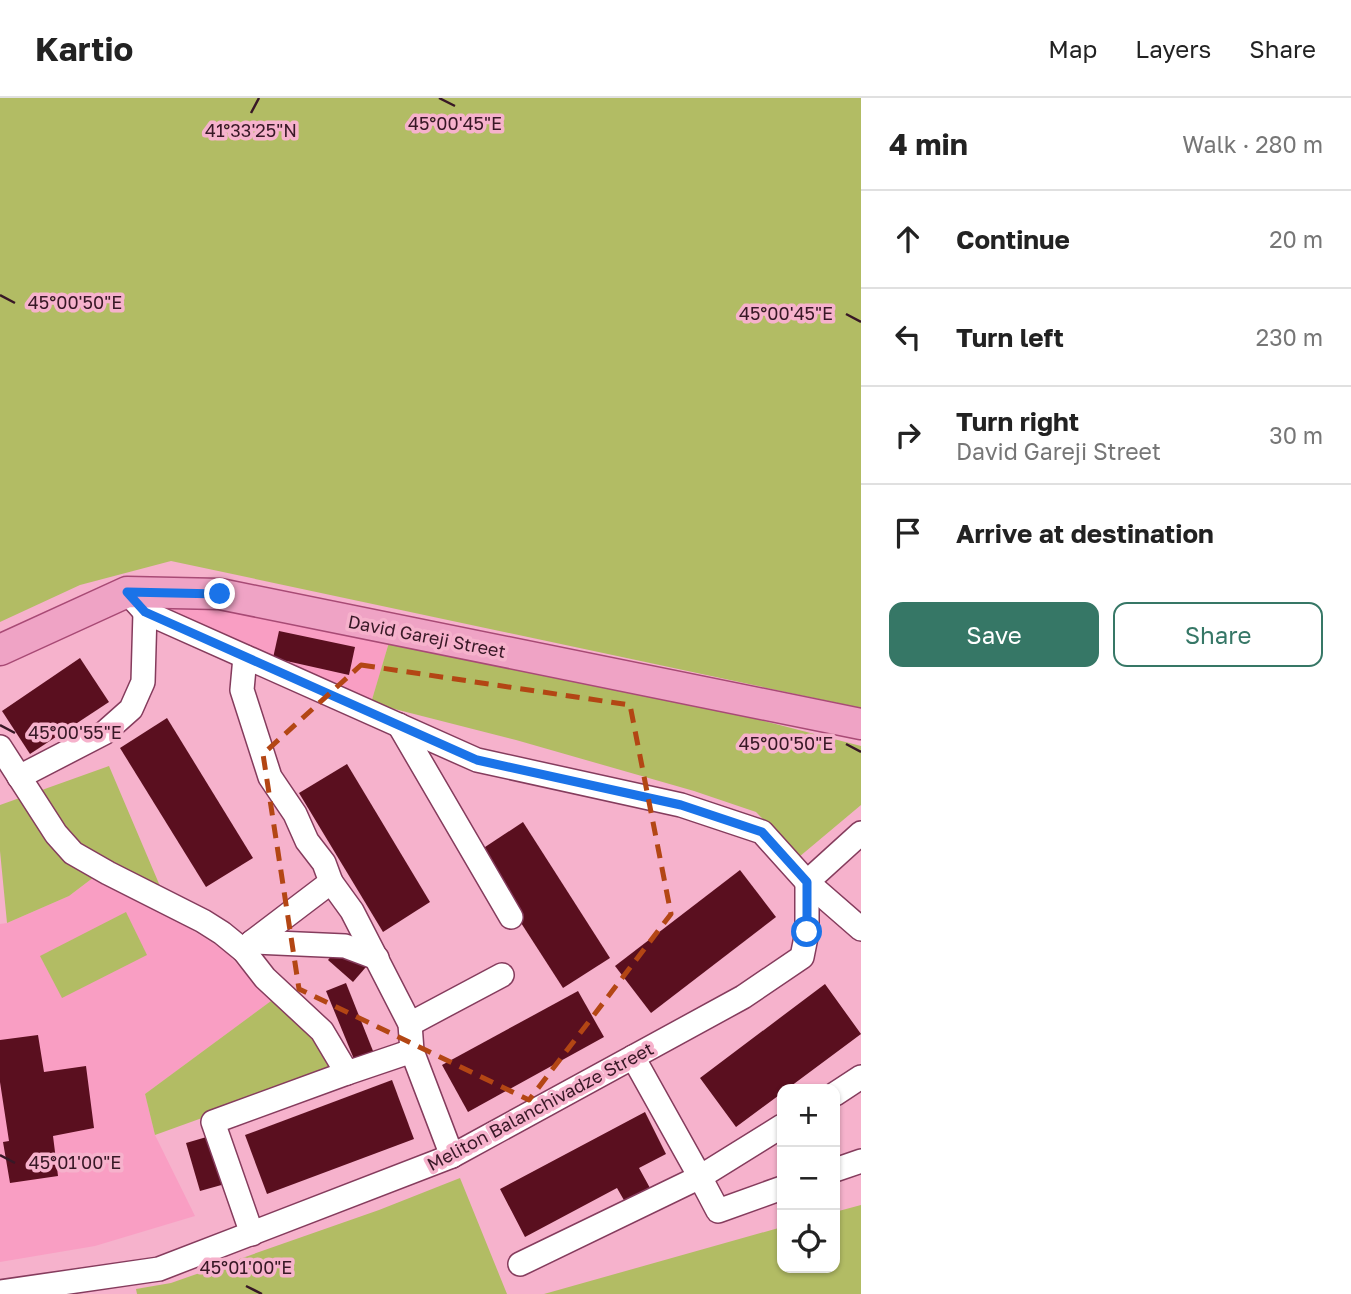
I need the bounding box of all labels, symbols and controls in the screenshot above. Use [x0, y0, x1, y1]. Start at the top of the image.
text: Kartio [35, 29, 133, 68]
text: Map [1048, 34, 1097, 63]
text: Layers [1135, 34, 1211, 63]
text: Share [1249, 34, 1316, 63]
text: 45°00'45"E [408, 112, 502, 134]
text: 41°33'25"N [205, 119, 297, 141]
text: 4 min [889, 126, 968, 162]
text: Walk · 280 m [1182, 130, 1323, 158]
icon: ahead [889, 220, 927, 258]
text: Continue [956, 224, 1070, 255]
text: 20 m [1269, 225, 1323, 253]
text: 45°00'50"E [28, 291, 122, 313]
text: 45°00'45"E [739, 302, 833, 324]
icon: left [889, 318, 927, 356]
text: Turn left [956, 322, 1064, 353]
text: 230 m [1256, 323, 1323, 351]
text: Turn right [956, 406, 1079, 437]
icon: right [889, 416, 927, 454]
text: 30 m [1269, 421, 1323, 449]
text: David Gareji Street [956, 437, 1161, 465]
icon: arrive [889, 514, 927, 552]
text: Arrive at destination [956, 518, 1214, 549]
route end [204, 578, 235, 609]
button: Save [889, 602, 1099, 667]
button: Share [1113, 602, 1323, 667]
street label: David Gareji Street [346, 610, 508, 662]
text: 45°00'55"E [28, 721, 122, 743]
text: 45°00'50"E [739, 732, 833, 754]
route start [791, 916, 822, 947]
street label: Meliton Balanchivadze Street [423, 1037, 657, 1175]
map controls [777, 1084, 840, 1273]
button: + [777, 1084, 840, 1147]
button: − [777, 1147, 840, 1210]
text: 45°01'00"E [29, 1151, 121, 1173]
button: locate [777, 1210, 840, 1273]
text: 45°01'00"E [200, 1256, 292, 1278]

